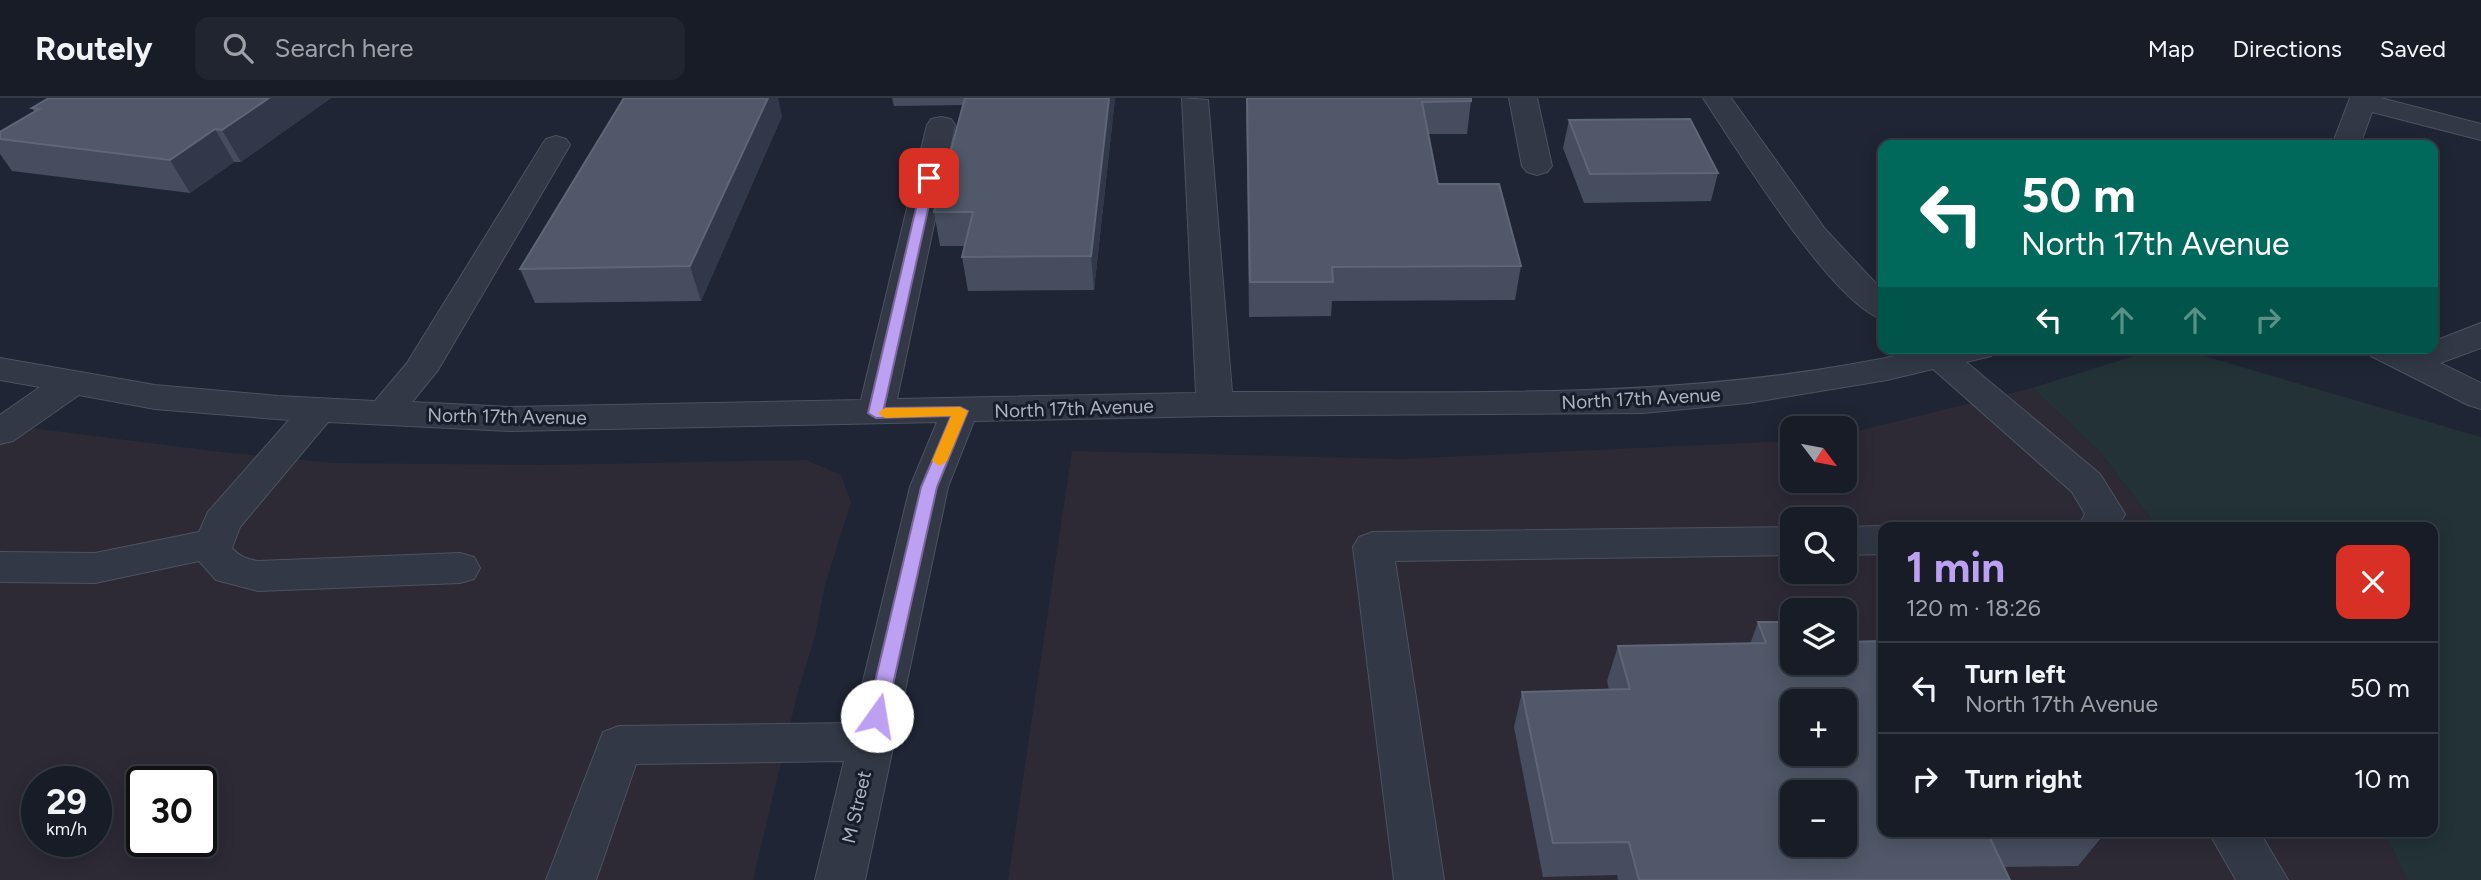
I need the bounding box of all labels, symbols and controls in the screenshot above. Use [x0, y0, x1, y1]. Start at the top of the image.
search box [195, 17, 685, 80]
text: Routely [35, 29, 153, 68]
icon: search [219, 29, 257, 67]
text: Search here [275, 32, 414, 64]
text: Map [2148, 34, 2194, 63]
text: Directions [2232, 34, 2342, 63]
text: Saved [2380, 34, 2446, 63]
pin [899, 148, 959, 208]
icon: arrive [910, 159, 948, 197]
text: 50 m [2021, 165, 2136, 224]
icon: left [1906, 168, 1997, 259]
text: North 17th Avenue [2021, 225, 2289, 263]
icon: left [2030, 301, 2068, 339]
icon: ahead [2103, 301, 2141, 339]
icon: ahead [2176, 301, 2214, 339]
icon: right [2249, 301, 2287, 339]
street label: North 17th Avenue [1561, 383, 1721, 414]
street label: North 17th Avenue [994, 394, 1154, 423]
street label: North 17th Avenue [427, 404, 587, 429]
north arrow [1780, 416, 1857, 494]
map controls [1780, 416, 1857, 857]
button: search [1780, 507, 1857, 584]
text: 1 min [1906, 542, 2005, 593]
button: close [2336, 545, 2410, 619]
text: 120 m · 18:26 [1906, 594, 2041, 622]
button: layers [1780, 598, 1857, 675]
text: Turn left [1965, 658, 2066, 690]
icon: left [1906, 669, 1944, 707]
text: 50 m [2350, 672, 2410, 704]
position arrow [840, 679, 914, 753]
button: + [1780, 689, 1857, 766]
text: North 17th Avenue [1965, 690, 2158, 718]
icon: right [1906, 760, 1944, 798]
text: Turn right [1965, 763, 2082, 795]
text: 10 m [2354, 763, 2410, 795]
speed limit sign: 30 [126, 766, 217, 857]
street label: M Street [837, 768, 876, 846]
button: − [1780, 780, 1857, 857]
text: 29 [46, 781, 87, 823]
text: km/h [46, 818, 87, 840]

